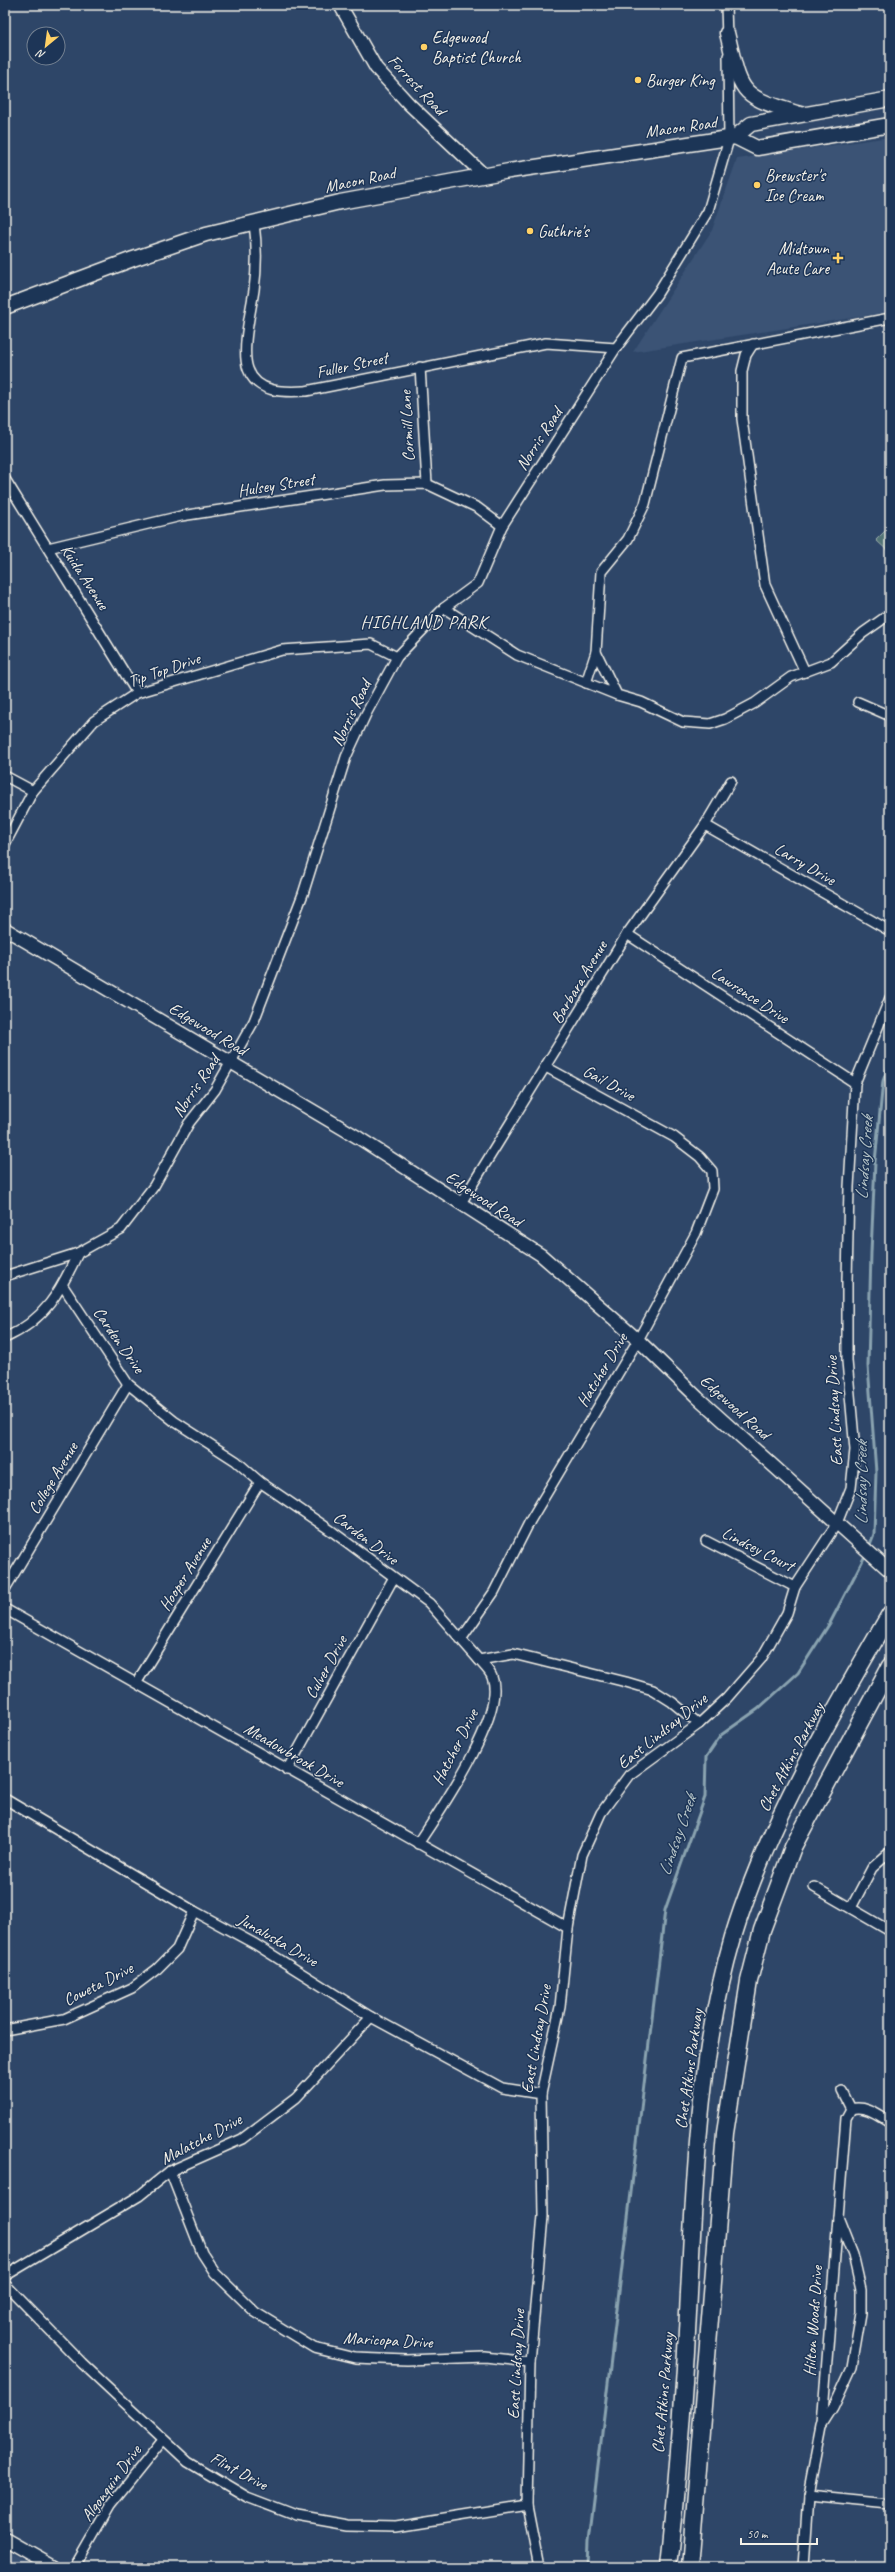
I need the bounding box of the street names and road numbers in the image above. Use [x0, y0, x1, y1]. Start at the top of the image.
street label: Forrest Road [383, 50, 453, 122]
street label: Macon Road [644, 111, 720, 142]
street label: Macon Road [323, 162, 400, 198]
street label: Fuller Street [314, 347, 392, 383]
street label: Cormill Lane [395, 389, 419, 462]
street label: Norris Road [511, 402, 568, 474]
street label: Hulsey Street [236, 468, 318, 501]
street label: Kuida Avenue [56, 540, 115, 615]
street label: Tip Top Drive [125, 647, 204, 692]
street label: Norris Road [326, 675, 377, 749]
street label: Larry Drive [771, 838, 841, 891]
street label: Barbara Avenue [546, 936, 613, 1027]
street label: Lawrence Drive [707, 962, 794, 1029]
street label: Edgewood Road [165, 998, 254, 1062]
street label: Norris Road [168, 1049, 226, 1121]
street label: Gail Drive [579, 1060, 640, 1107]
street label: Edgewood Road [442, 1166, 529, 1233]
street label: Carden Drive [89, 1303, 150, 1378]
street label: Hatcher Drive [572, 1328, 633, 1411]
street label: East Lindsay Drive [821, 1354, 847, 1466]
street label: Edgewood Road [696, 1370, 777, 1446]
street label: College Avenue [23, 1437, 83, 1518]
street label: Carden Drive [329, 1507, 404, 1570]
street label: Lindsey Court [718, 1522, 800, 1577]
street label: Hooper Avenue [154, 1532, 217, 1615]
street label: Culver Drive [300, 1630, 353, 1702]
street label: East Lindsay Drive [613, 1687, 712, 1774]
street label: Chet Atkins Parkway [753, 1698, 829, 1815]
street label: Hatcher Drive [427, 1704, 484, 1788]
street label: Meadowbrook Drive [240, 1718, 349, 1793]
street label: Junaluska Drive [234, 1908, 323, 1972]
street label: Coweta Drive [60, 1957, 138, 2010]
street label: East Lindsay Drive [516, 1982, 556, 2095]
street label: Chet Atkins Parkway [670, 2007, 708, 2130]
street label: Malatche Drive [157, 2108, 247, 2169]
street label: Hilton Woods Drive [799, 2264, 827, 2377]
street label: East Lindsay Drive [503, 2307, 529, 2419]
street label: Maricopa Drive [343, 2327, 435, 2353]
street label: Chet Atkins Parkway [647, 2331, 679, 2454]
street label: Algonquin Drive [76, 2440, 147, 2525]
street label: Flint Drive [207, 2447, 273, 2495]

